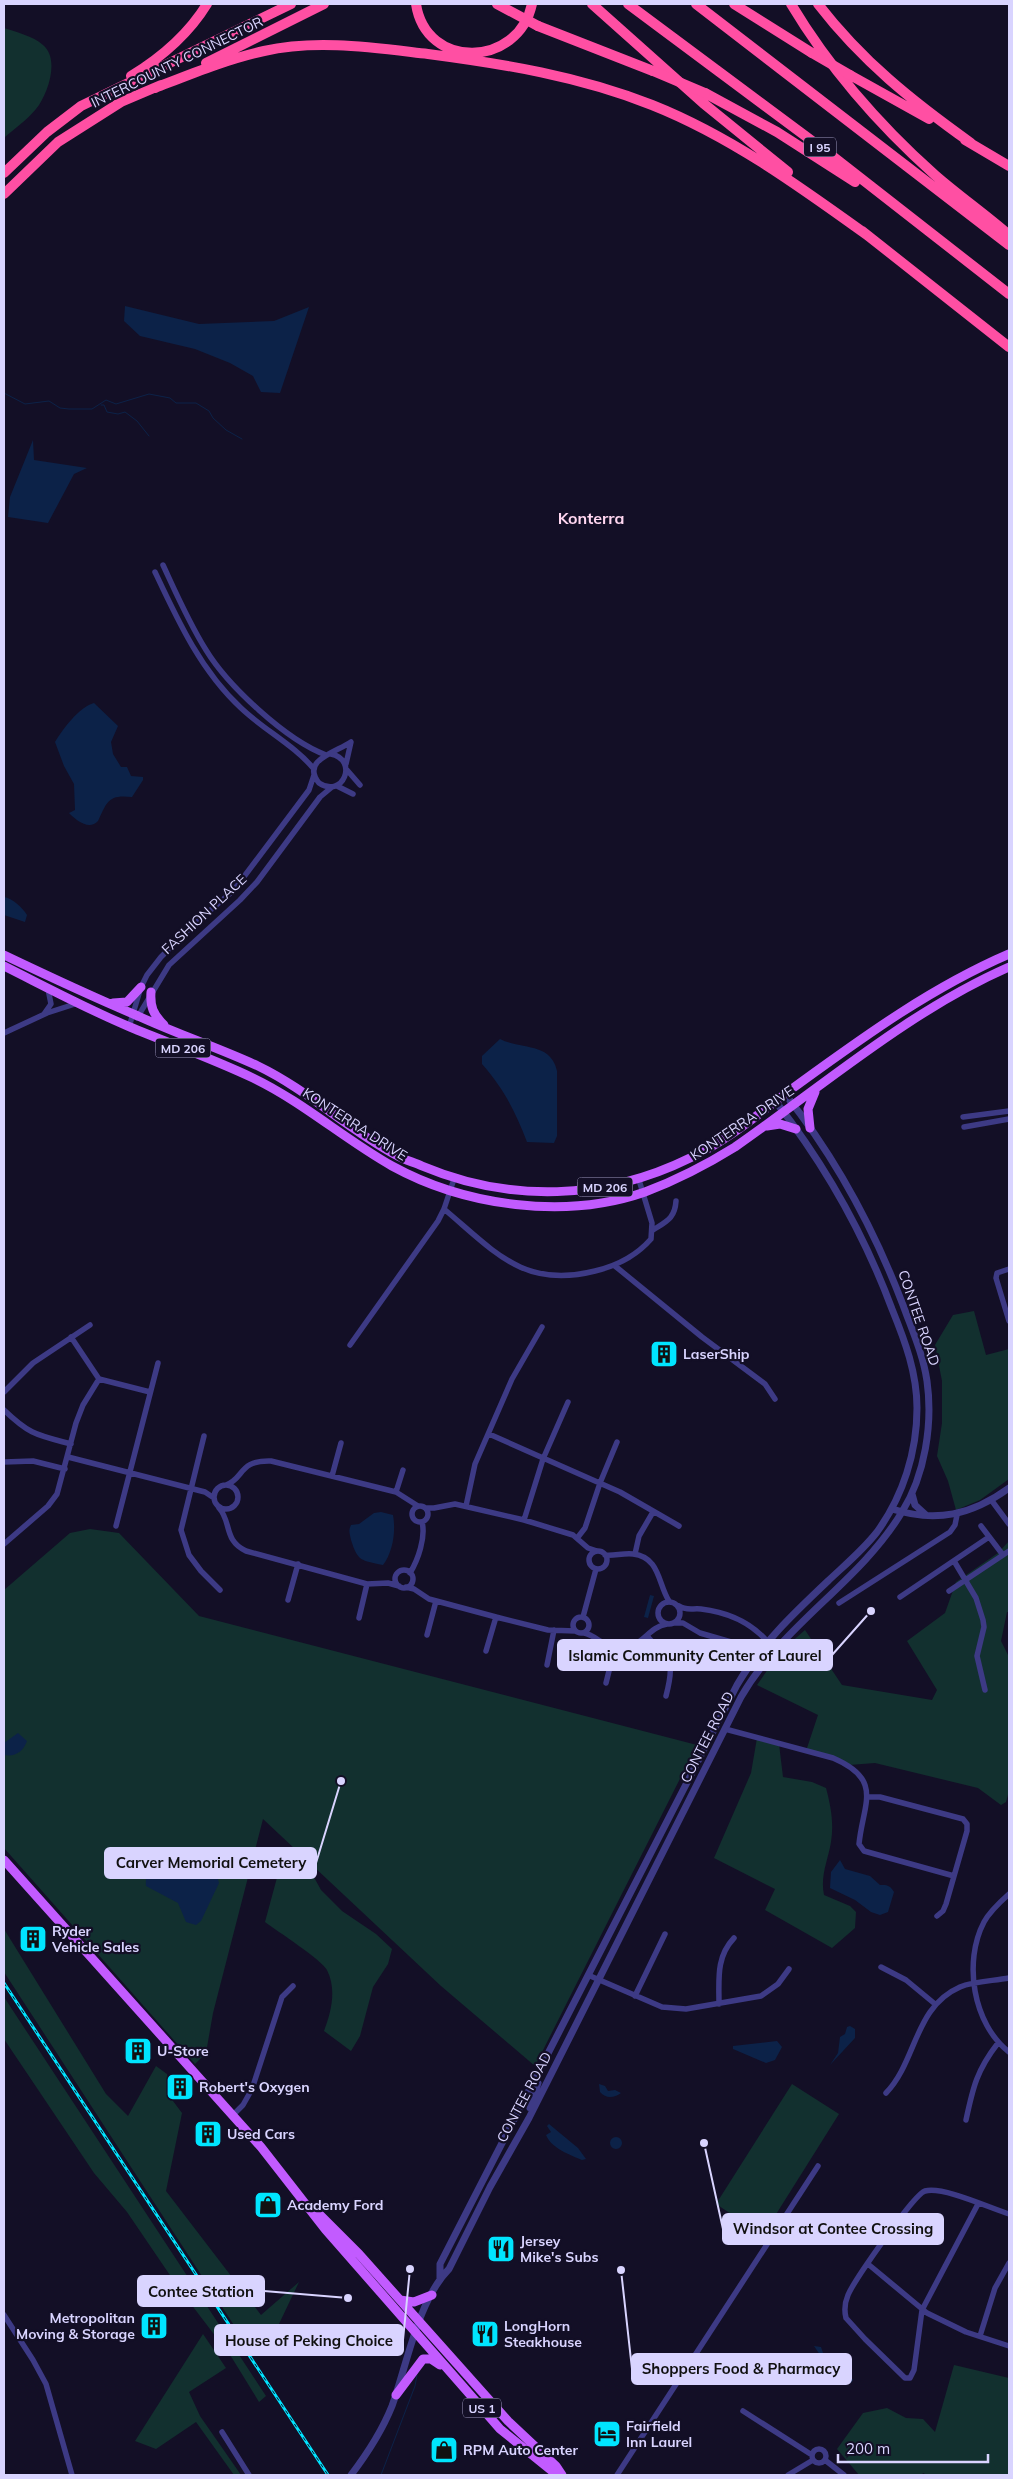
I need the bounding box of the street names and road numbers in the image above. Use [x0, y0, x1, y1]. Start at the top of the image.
street label: INTERCOUNTY CONNECTOR [88, 12, 266, 111]
road number: I 95 [804, 138, 836, 156]
street label: FASHION PLACE [158, 870, 250, 958]
road number: MD 206 [156, 1038, 210, 1058]
street label: KONTERRA DRIVE [687, 1082, 797, 1164]
street label: KONTERRA DRIVE [299, 1083, 411, 1165]
road number: MD 206 [578, 1178, 632, 1196]
street label: CONTEE ROAD [894, 1268, 944, 1368]
street label: CONTEE ROAD [676, 1688, 738, 1786]
street label: CONTEE ROAD [493, 2049, 555, 2145]
road number: US 1 [463, 2398, 501, 2418]

